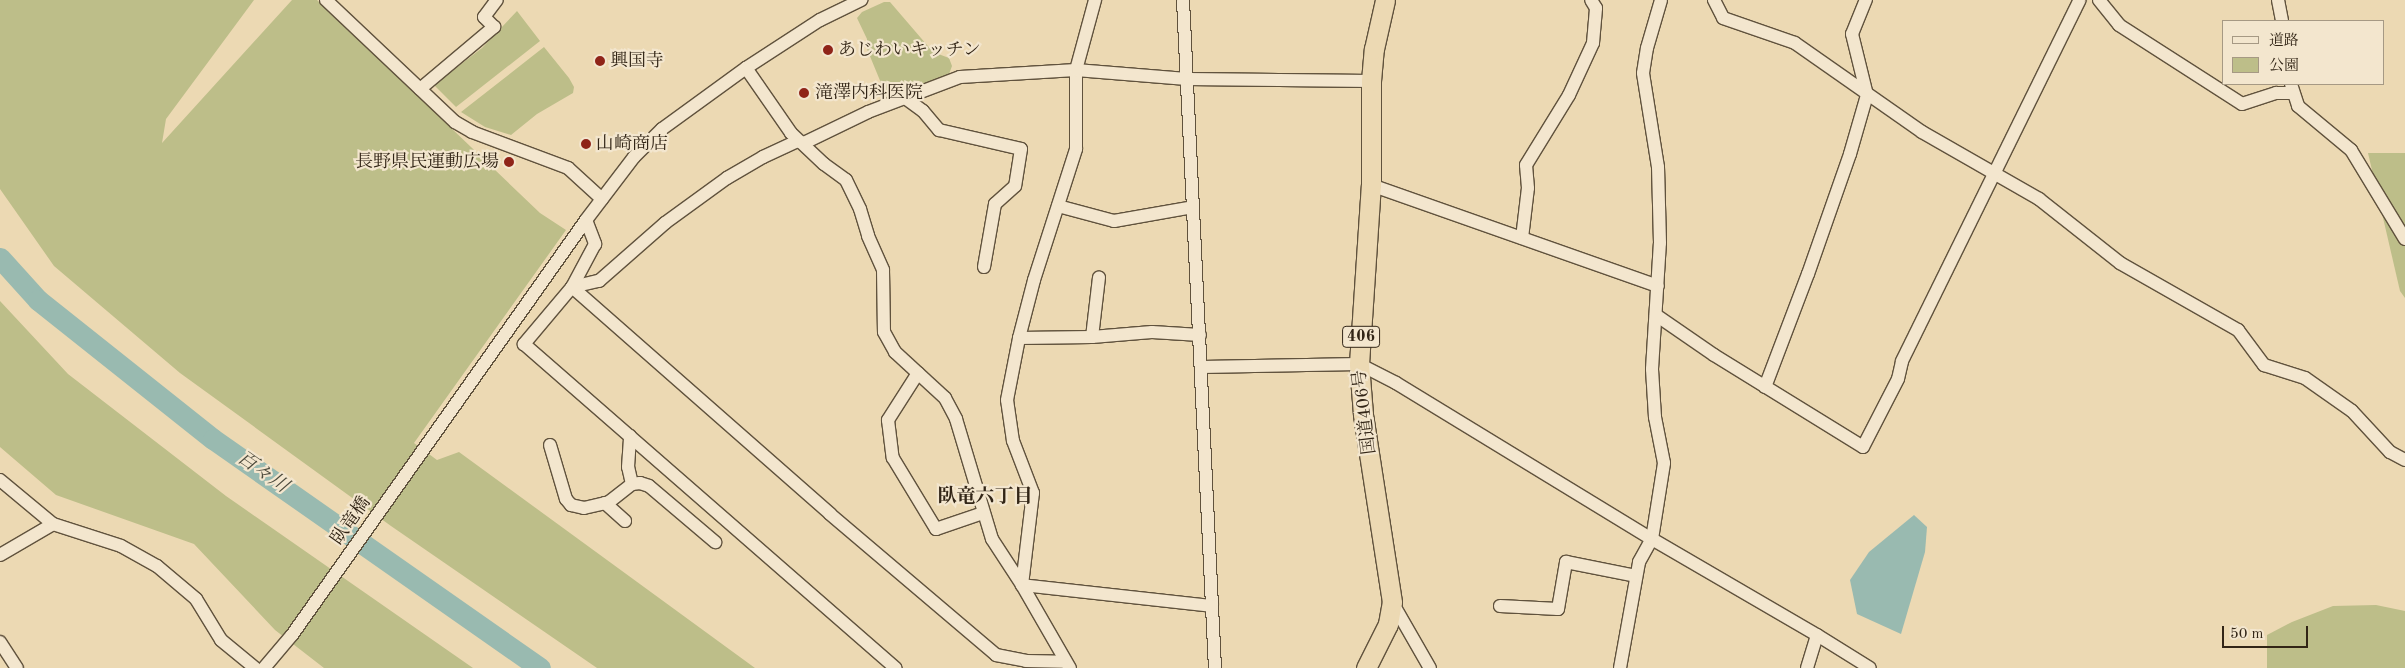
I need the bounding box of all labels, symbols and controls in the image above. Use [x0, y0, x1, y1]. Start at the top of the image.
legend [2222, 20, 2385, 85]
text: 道路 [2269, 34, 2299, 49]
place label: あじわいキッチン [838, 39, 982, 61]
marker: あじわいキッチン [822, 44, 834, 56]
place label: 興国寺 [610, 50, 664, 72]
marker: 興国寺 [594, 55, 606, 67]
text: 公園 [2269, 59, 2299, 74]
place label: 滝澤内科医院 [815, 82, 923, 104]
marker: 滝澤内科医院 [797, 86, 811, 100]
place label: 山崎商店 [596, 133, 668, 155]
marker: 山崎商店 [580, 138, 592, 150]
place label: 長野県民運動広場 [355, 151, 499, 173]
marker: 長野県民運動広場 [503, 156, 515, 168]
road number: 406 [1341, 324, 1381, 351]
street label: 国道406号 [1349, 368, 1381, 456]
water label: 百々川 [232, 447, 292, 499]
district label: 臥竜六丁目 [938, 487, 1032, 509]
street label: 臥竜橋 [327, 493, 375, 549]
scale bar [2225, 616, 2311, 648]
text: 50 m [2230, 627, 2264, 642]

